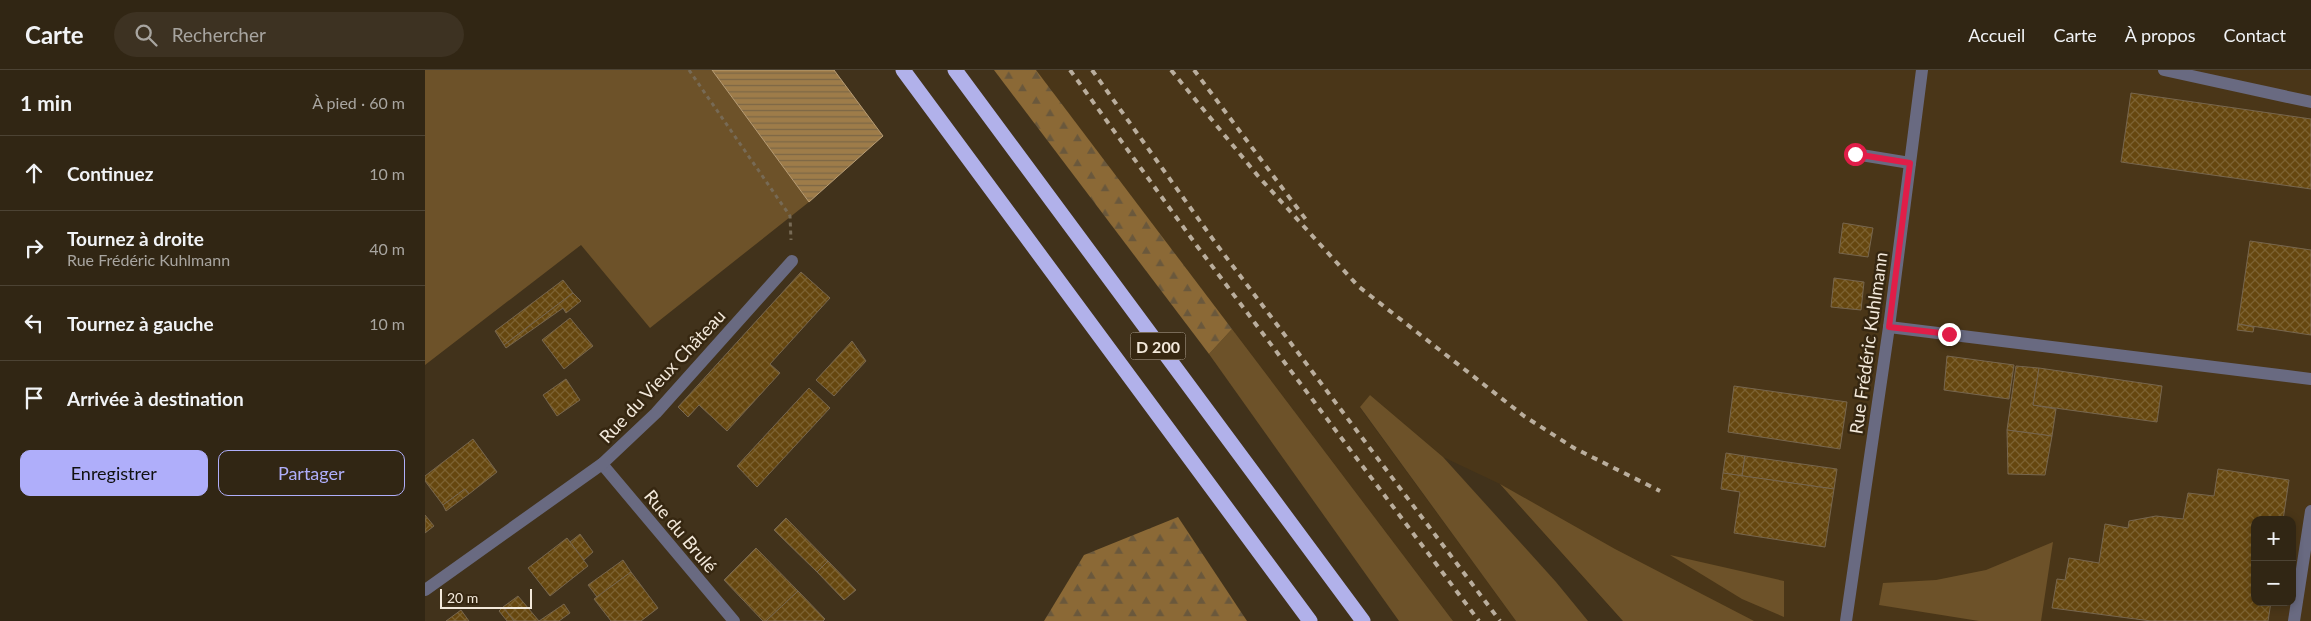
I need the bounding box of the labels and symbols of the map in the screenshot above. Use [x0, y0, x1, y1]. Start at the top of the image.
route start [1844, 143, 1867, 166]
street label: Rue Frédéric Kuhlmann [1844, 251, 1892, 435]
street label: Rue du Vieux Château [594, 305, 730, 447]
route end [1938, 323, 1961, 346]
road number: D 200 [1131, 332, 1185, 360]
street label: Rue du Brulé [640, 485, 722, 577]
scale bar [440, 586, 533, 609]

